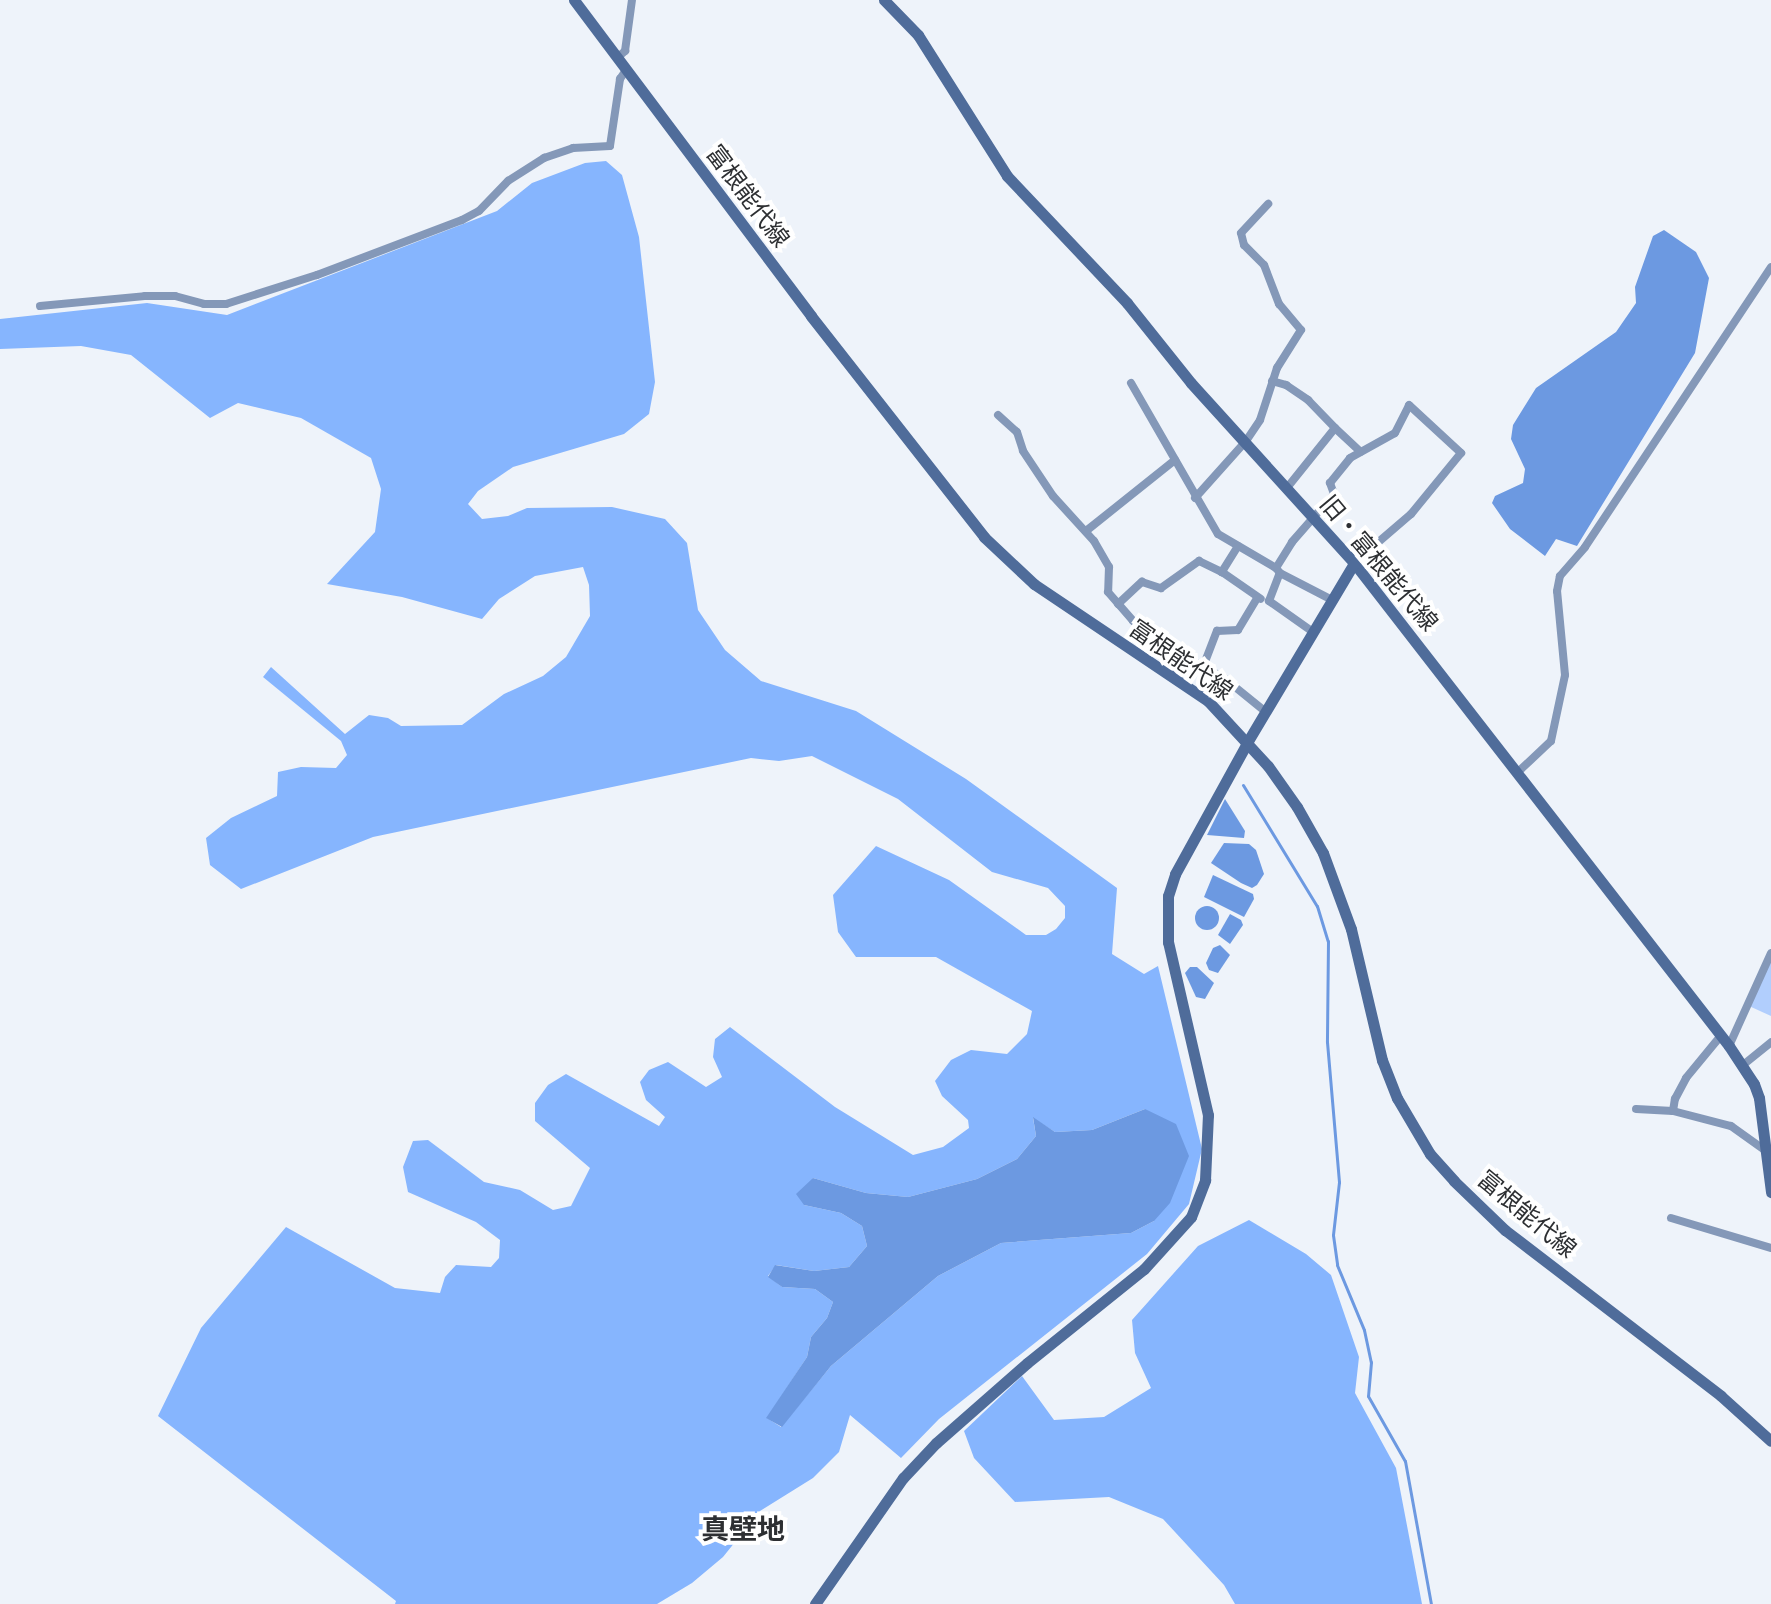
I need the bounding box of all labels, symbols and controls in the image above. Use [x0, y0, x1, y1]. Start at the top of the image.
street label: 富根能代線 [700, 139, 796, 253]
street label: 旧・富根能代線 [1314, 489, 1444, 637]
street label: 富根能代線 [1124, 614, 1238, 706]
street label: 富根能代線 [1472, 1164, 1582, 1264]
district label: 真壁地 [701, 1512, 785, 1546]

